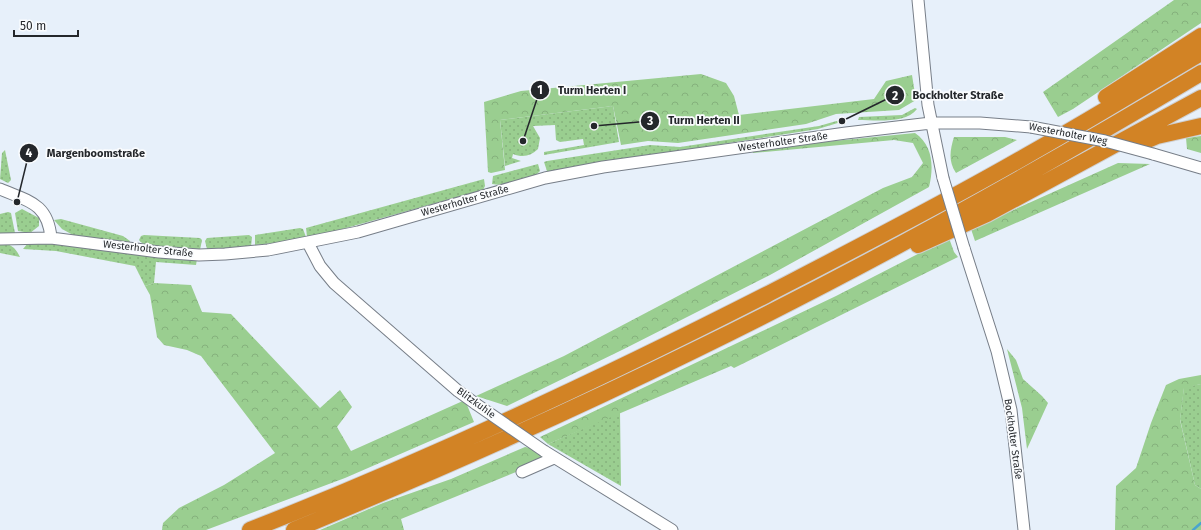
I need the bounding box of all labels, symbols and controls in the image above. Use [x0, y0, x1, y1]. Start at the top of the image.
scale bar [14, 12, 78, 38]
text: 50 m [20, 19, 46, 33]
callout: Turm Herten I [530, 78, 635, 101]
text: 1 [537, 83, 543, 97]
text: Turm Herten I [558, 84, 626, 97]
callout: Bockholter Straße [885, 84, 1012, 107]
text: 2 [892, 89, 898, 103]
text: Bockholter Straße [912, 89, 1004, 102]
callout: Turm Herten II [640, 109, 748, 132]
text: 3 [646, 114, 653, 128]
text: Turm Herten II [668, 114, 740, 127]
street label: Westerholter Weg [1028, 120, 1109, 148]
street label: Westerholter Straße [737, 130, 829, 154]
callout: Margenboomstraße [19, 141, 153, 164]
text: 4 [26, 146, 33, 160]
text: Margenboomstraße [47, 147, 145, 160]
street label: Westerholter Straße [420, 183, 510, 219]
street label: Westerholter Straße [102, 238, 194, 260]
street label: Blitzkuhle [454, 385, 498, 421]
street label: Bockholter Straße [1001, 398, 1025, 480]

